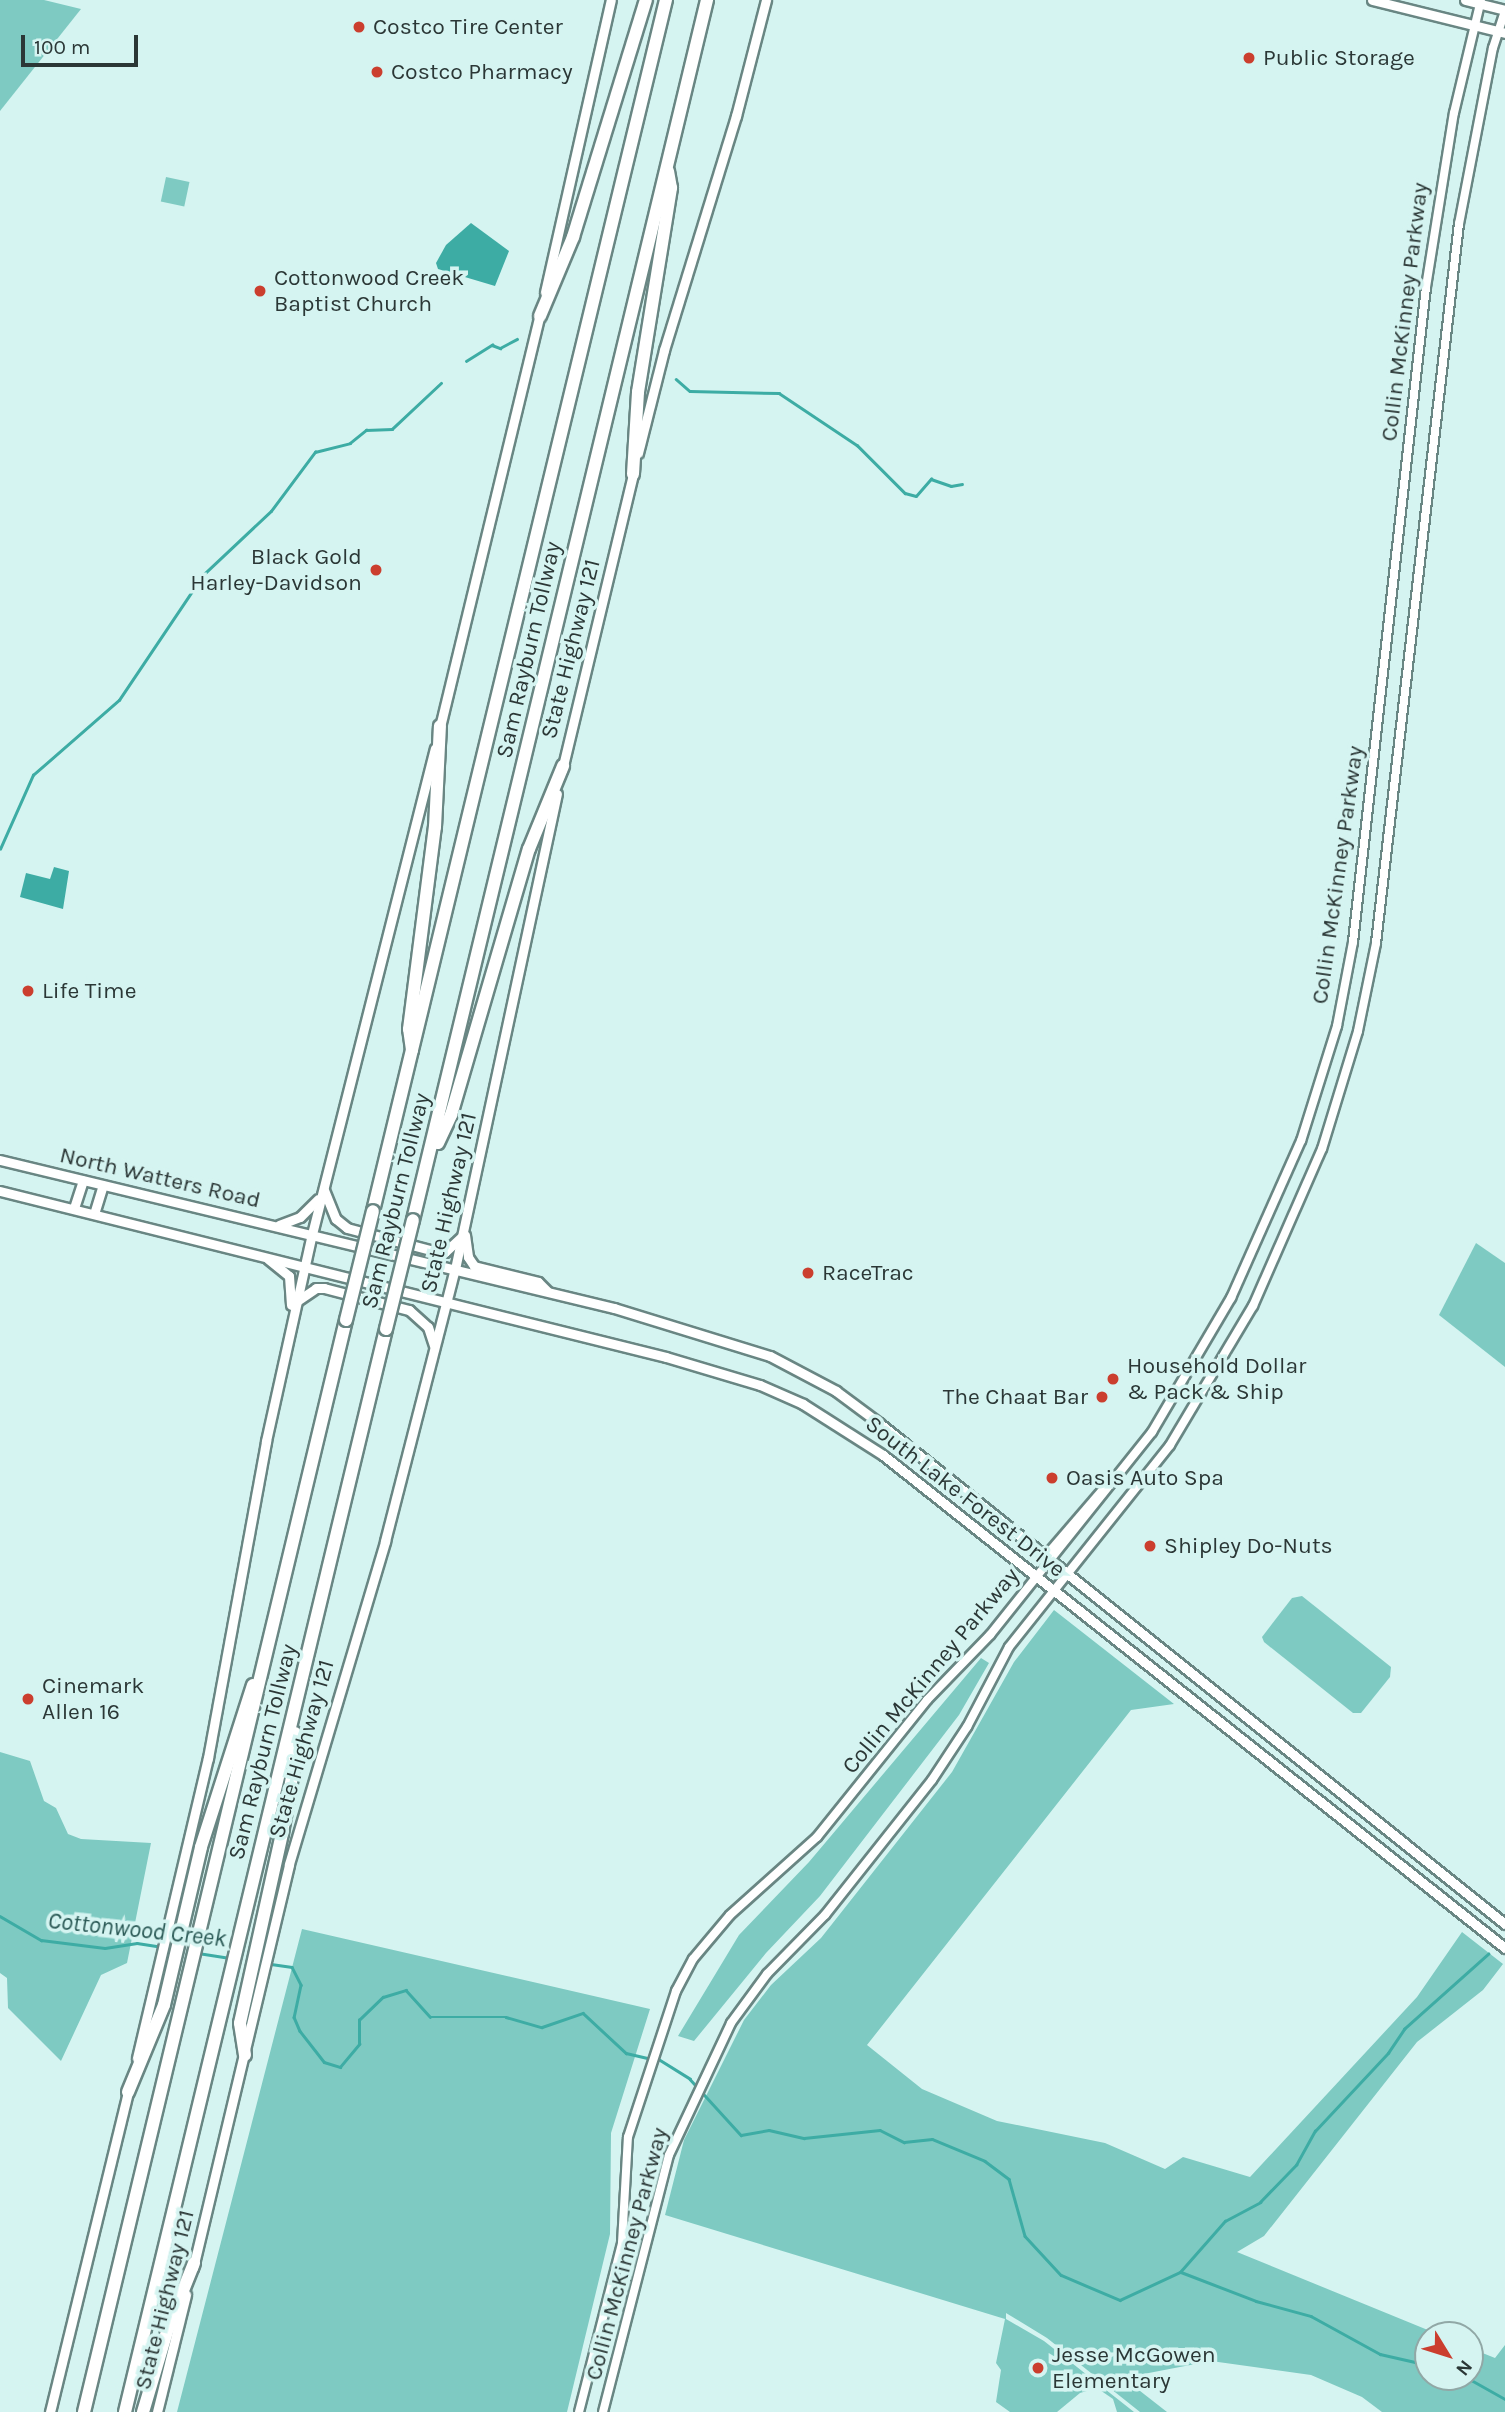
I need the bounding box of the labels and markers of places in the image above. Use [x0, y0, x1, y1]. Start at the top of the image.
place label: Costco Tire Center [373, 13, 563, 41]
marker: Costco Tire Center [351, 19, 367, 35]
place label: Public Storage [1263, 44, 1415, 72]
marker: Public Storage [1241, 50, 1257, 66]
place label: Costco Pharmacy [391, 58, 573, 86]
marker: Costco Pharmacy [369, 64, 385, 80]
place label: Cottonwood Creek Baptist Church [274, 264, 464, 318]
marker: Cottonwood Creek Baptist Church [252, 283, 268, 299]
place label: Black Gold Harley-Davidson [190, 543, 362, 597]
marker: Black Gold Harley-Davidson [368, 562, 384, 578]
place label: Life Time [42, 977, 136, 1005]
marker: Life Time [20, 983, 36, 999]
place label: RaceTrac [822, 1259, 914, 1287]
marker: RaceTrac [800, 1265, 816, 1281]
place label: Household Dollar & Pack & Ship [1127, 1352, 1306, 1406]
marker: Household Dollar & Pack & Ship [1105, 1371, 1121, 1387]
place label: The Chaat Bar [943, 1383, 1088, 1411]
marker: The Chaat Bar [1094, 1389, 1110, 1405]
place label: Oasis Auto Spa [1066, 1464, 1224, 1492]
marker: Oasis Auto Spa [1044, 1470, 1060, 1486]
place label: Shipley Do-Nuts [1164, 1532, 1333, 1560]
marker: Shipley Do-Nuts [1142, 1538, 1158, 1554]
place label: Cinemark Allen 16 [42, 1672, 144, 1726]
marker: Cinemark Allen 16 [20, 1691, 36, 1707]
place label: Jesse McGowen Elementary [1052, 2341, 1216, 2395]
marker: Jesse McGowen Elementary [1030, 2360, 1046, 2376]

